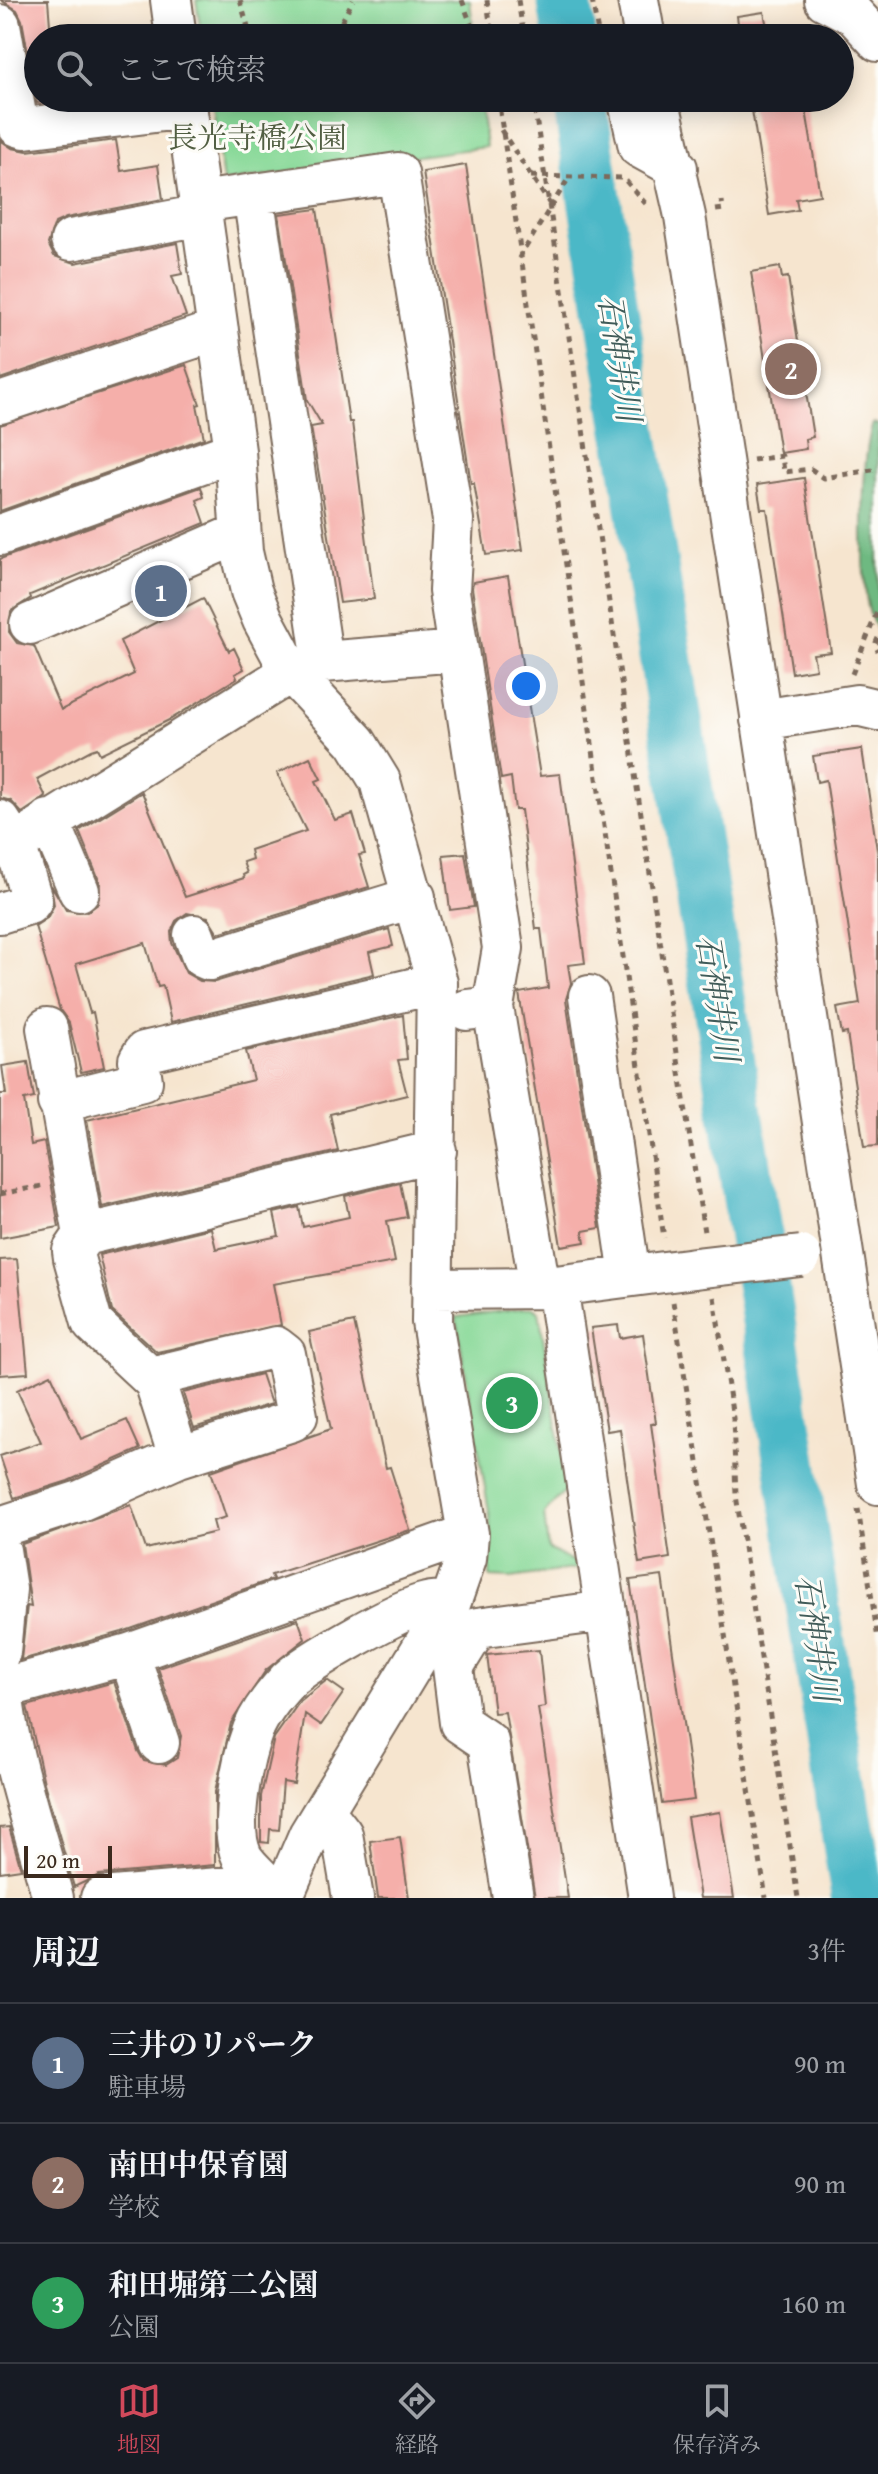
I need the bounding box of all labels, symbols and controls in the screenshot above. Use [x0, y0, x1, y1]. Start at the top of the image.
search box [24, 24, 854, 112]
icon: search [52, 46, 96, 90]
text: ここで検索 [116, 47, 266, 91]
park label: 長光寺橋公園 [167, 115, 347, 159]
water label: 石神井川 [587, 291, 654, 428]
pin: 2 [765, 339, 817, 399]
pin: 1 [135, 561, 187, 621]
your location [506, 666, 546, 706]
water label: 石神井川 [685, 931, 752, 1068]
pin: 3 [486, 1373, 538, 1433]
water label: 石神井川 [784, 1571, 851, 1708]
scale bar [24, 1842, 112, 1878]
text: 20 m [36, 1844, 80, 1876]
text: 周辺 [32, 1927, 100, 1976]
text: 3件 [807, 1931, 846, 1970]
text: 三井のリパーク [108, 2022, 317, 2066]
text: 1 [51, 2044, 65, 2083]
text: 90 m [794, 2044, 846, 2083]
text: 駐車場 [108, 2067, 186, 2106]
text: 南田中保育園 [108, 2142, 288, 2186]
text: 2 [51, 2164, 65, 2203]
text: 90 m [794, 2164, 846, 2203]
text: 学校 [108, 2187, 160, 2226]
text: 和田堀第二公園 [108, 2262, 318, 2306]
text: 3 [51, 2284, 65, 2323]
text: 160 m [781, 2284, 846, 2323]
text: 公園 [108, 2307, 160, 2346]
tab: 地図 [117, 2379, 161, 2460]
tab: 経路 [395, 2379, 439, 2460]
tab: 保存済み [673, 2379, 761, 2460]

